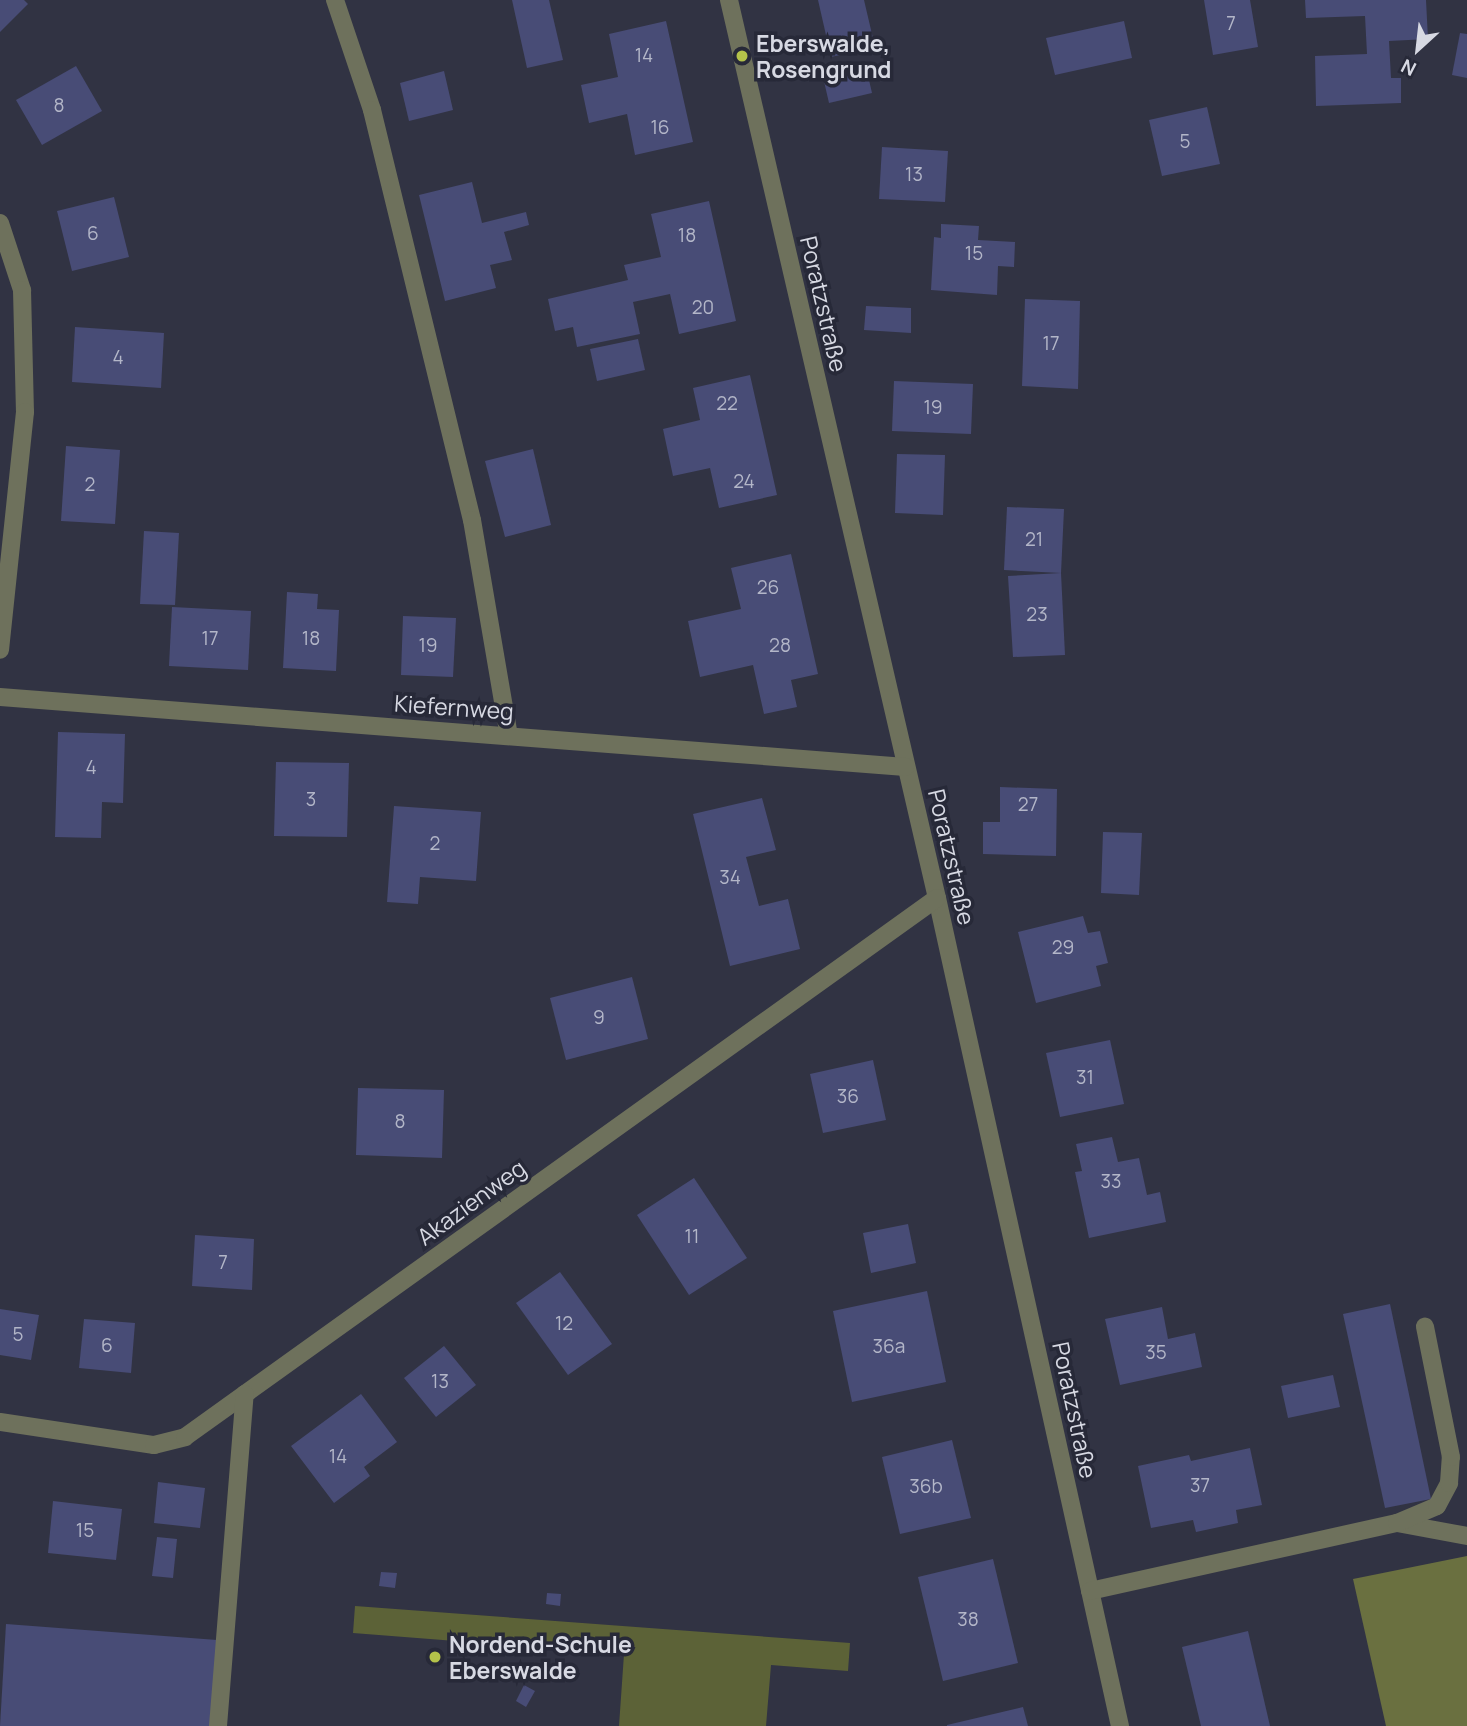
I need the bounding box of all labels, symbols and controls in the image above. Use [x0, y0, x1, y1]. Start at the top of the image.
house number: 7 [1226, 13, 1236, 35]
north arrow [1383, 14, 1453, 84]
place label: Eberswalde, Rosengrund [756, 29, 892, 83]
house number: 14 [635, 45, 653, 67]
marker: Eberswalde, Rosengrund [734, 48, 750, 64]
text: N [1396, 53, 1420, 82]
house number: 8 [53, 95, 65, 117]
house number: 16 [650, 117, 670, 139]
house number: 5 [1180, 131, 1190, 153]
house number: 13 [905, 164, 923, 186]
house number: 6 [87, 223, 99, 245]
house number: 18 [678, 225, 696, 247]
street label: Poratzstraße [795, 233, 853, 375]
house number: 15 [965, 243, 983, 265]
house number: 20 [692, 297, 714, 319]
house number: 17 [1043, 333, 1059, 355]
house number: 4 [112, 347, 124, 369]
house number: 22 [716, 393, 738, 415]
house number: 19 [923, 397, 943, 419]
house number: 24 [733, 471, 755, 493]
house number: 2 [85, 474, 95, 496]
house number: 21 [1025, 529, 1043, 551]
house number: 26 [757, 577, 779, 599]
house number: 23 [1026, 604, 1048, 626]
house number: 17 [202, 628, 218, 650]
house number: 18 [302, 628, 320, 650]
house number: 19 [418, 635, 438, 657]
house number: 28 [769, 635, 791, 657]
street label: Kiefernweg [393, 689, 515, 725]
house number: 4 [85, 757, 97, 779]
street label: Poratzstraße [923, 786, 981, 928]
house number: 3 [306, 789, 316, 811]
house number: 27 [1018, 794, 1038, 816]
house number: 2 [430, 833, 440, 855]
house number: 34 [719, 867, 741, 889]
house number: 29 [1052, 937, 1074, 959]
house number: 9 [593, 1007, 605, 1029]
house number: 31 [1076, 1067, 1094, 1089]
house number: 36 [837, 1086, 859, 1108]
house number: 8 [394, 1111, 406, 1133]
street label: Akazienweg [411, 1153, 531, 1251]
house number: 33 [1100, 1171, 1122, 1193]
house number: 11 [685, 1226, 699, 1248]
house number: 7 [218, 1252, 228, 1274]
house number: 12 [555, 1313, 573, 1335]
house number: 5 [13, 1324, 23, 1346]
house number: 6 [101, 1335, 113, 1357]
house number: 36a [873, 1336, 905, 1358]
street label: Poratzstraße [1047, 1339, 1103, 1481]
house number: 35 [1145, 1342, 1167, 1364]
house number: 13 [431, 1371, 449, 1393]
house number: 14 [329, 1446, 347, 1468]
house number: 37 [1190, 1475, 1210, 1497]
house number: 36b [909, 1476, 943, 1498]
house number: 15 [76, 1520, 94, 1542]
house number: 38 [957, 1609, 979, 1631]
place label: Nordend-Schule Eberswalde [449, 1630, 632, 1684]
marker: Nordend-Schule Eberswalde [427, 1649, 443, 1665]

